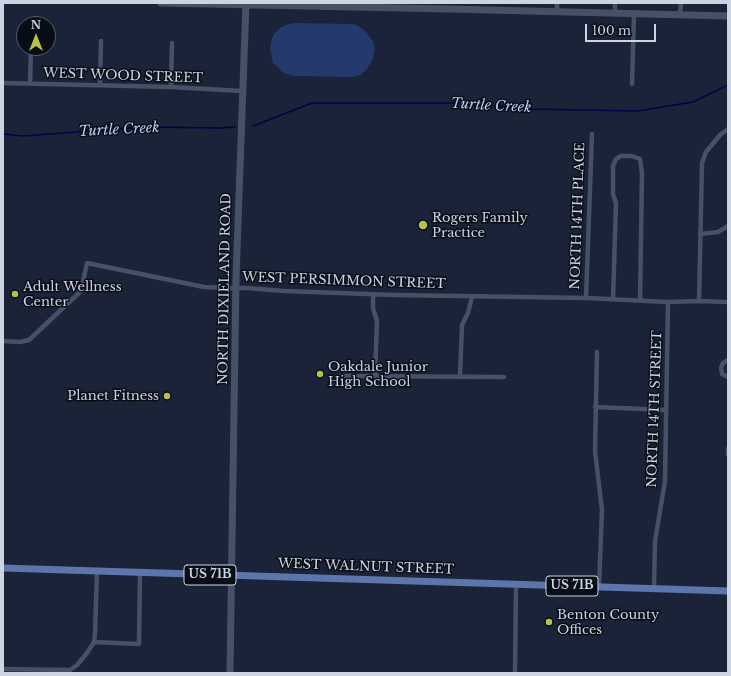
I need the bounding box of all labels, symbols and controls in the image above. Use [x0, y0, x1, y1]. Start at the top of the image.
north arrow [16, 16, 56, 56]
scale bar [587, 16, 658, 42]
text: N [31, 18, 41, 32]
text: 100 m [592, 23, 631, 38]
street label: WEST WOOD STREET [43, 65, 203, 87]
water label: Turtle Creek [450, 95, 532, 117]
water label: Turtle Creek [78, 119, 160, 141]
street label: NORTH 14TH PLACE [568, 142, 588, 290]
street label: NORTH DIXIELAND ROAD [216, 193, 234, 385]
place label: Rogers Family Practice [432, 210, 528, 241]
marker: Rogers Family Practice [417, 219, 429, 231]
street label: WEST PERSIMMON STREET [242, 270, 446, 292]
place label: Adult Wellness Center [23, 279, 122, 310]
marker: Adult Wellness Center [10, 289, 20, 299]
street label: NORTH 14TH STREET [644, 330, 666, 488]
place label: Oakdale Junior High School [328, 359, 428, 390]
marker: Oakdale Junior High School [315, 369, 325, 379]
place label: Planet Fitness [67, 388, 159, 404]
marker: Planet Fitness [162, 391, 172, 401]
street label: WEST WALNUT STREET [278, 556, 454, 578]
road number: US 71B [184, 565, 236, 585]
road number: US 71B [546, 576, 598, 596]
place label: Benton County Offices [557, 607, 659, 638]
marker: Benton County Offices [544, 617, 554, 627]

